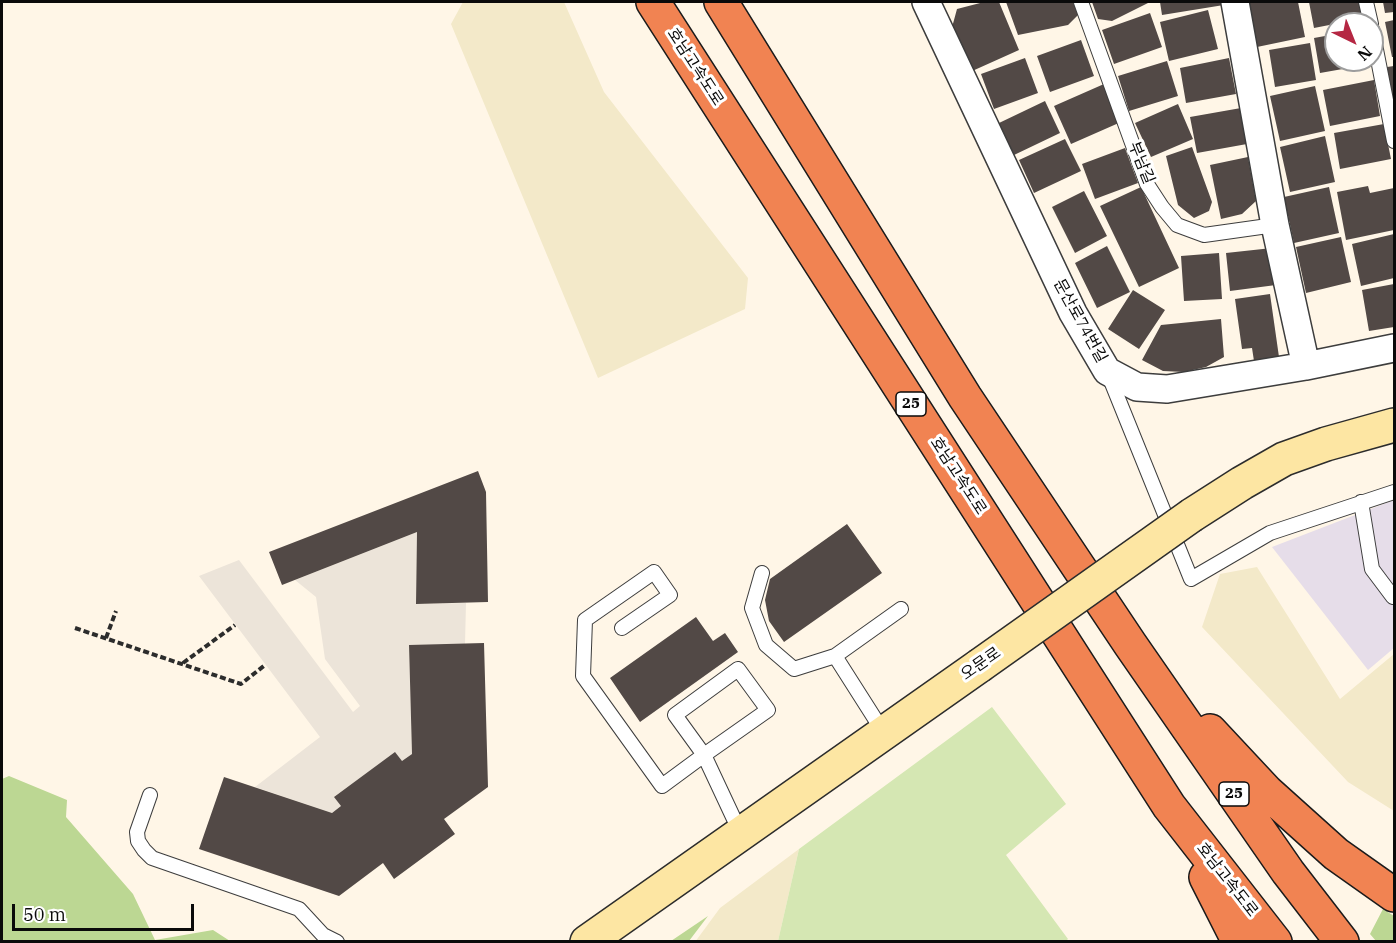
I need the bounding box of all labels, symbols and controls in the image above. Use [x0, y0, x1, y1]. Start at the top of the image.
north arrow [1324, 12, 1384, 72]
street label: 호남고속도로 [663, 25, 727, 109]
text: N [1353, 42, 1376, 65]
street label: 부남길 [1124, 139, 1158, 187]
street label: 문산로74번길 [1049, 276, 1111, 366]
road number: 25 [896, 392, 926, 416]
street label: 호남고속도로 [926, 434, 990, 518]
street label: 오문로 [957, 643, 1005, 685]
road number: 25 [1219, 782, 1249, 806]
street label: 호남고속도로 [1192, 839, 1262, 921]
scale bar [15, 892, 196, 930]
text: 50 m [23, 903, 66, 926]

